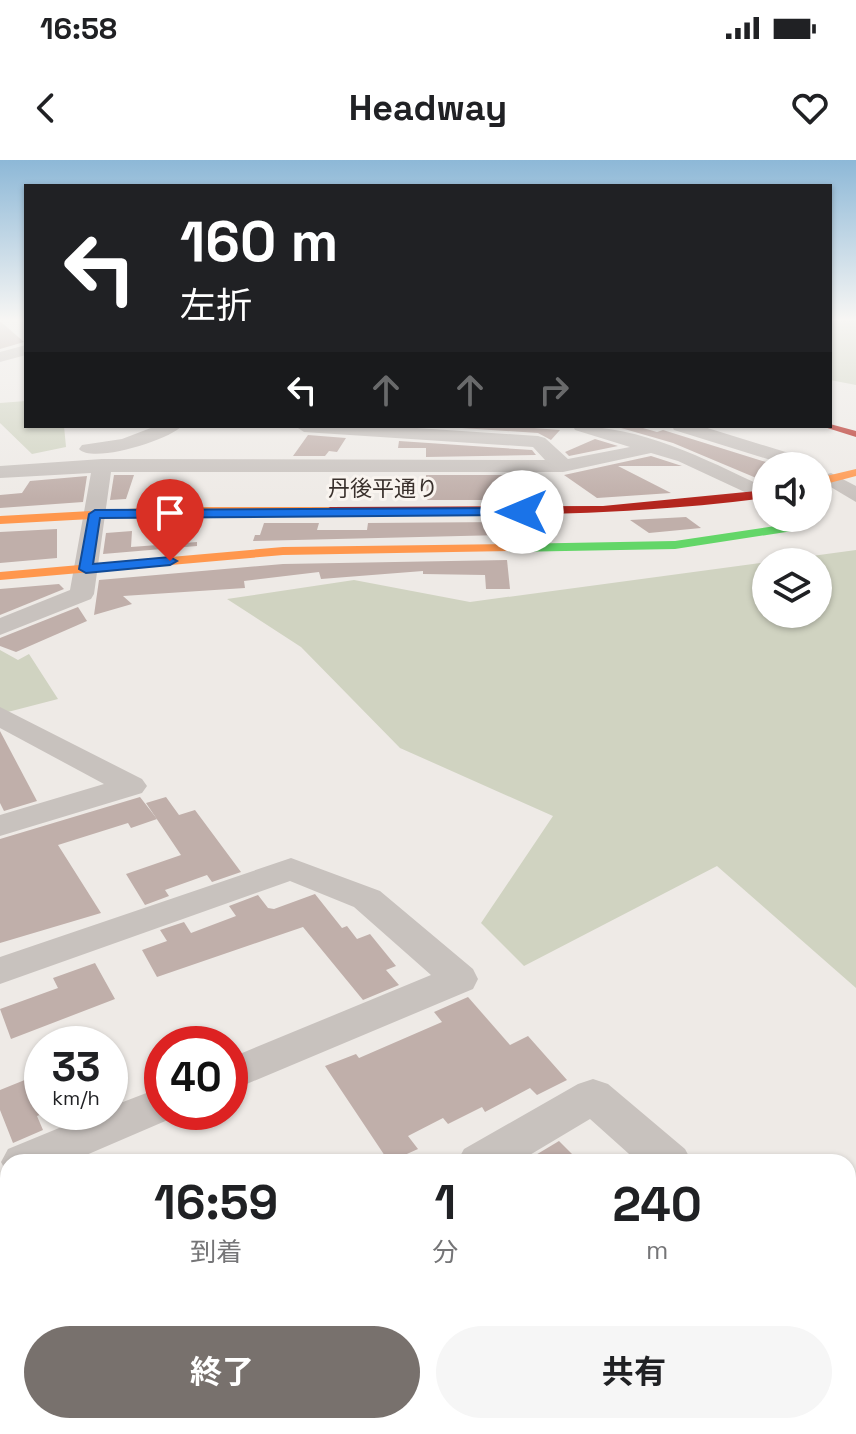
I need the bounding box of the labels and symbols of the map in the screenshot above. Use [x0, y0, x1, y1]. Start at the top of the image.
position arrow [480, 470, 564, 554]
street label: 丹後平通り [328, 474, 438, 502]
pin [136, 479, 204, 561]
speed limit sign: 40 [144, 1026, 248, 1130]

